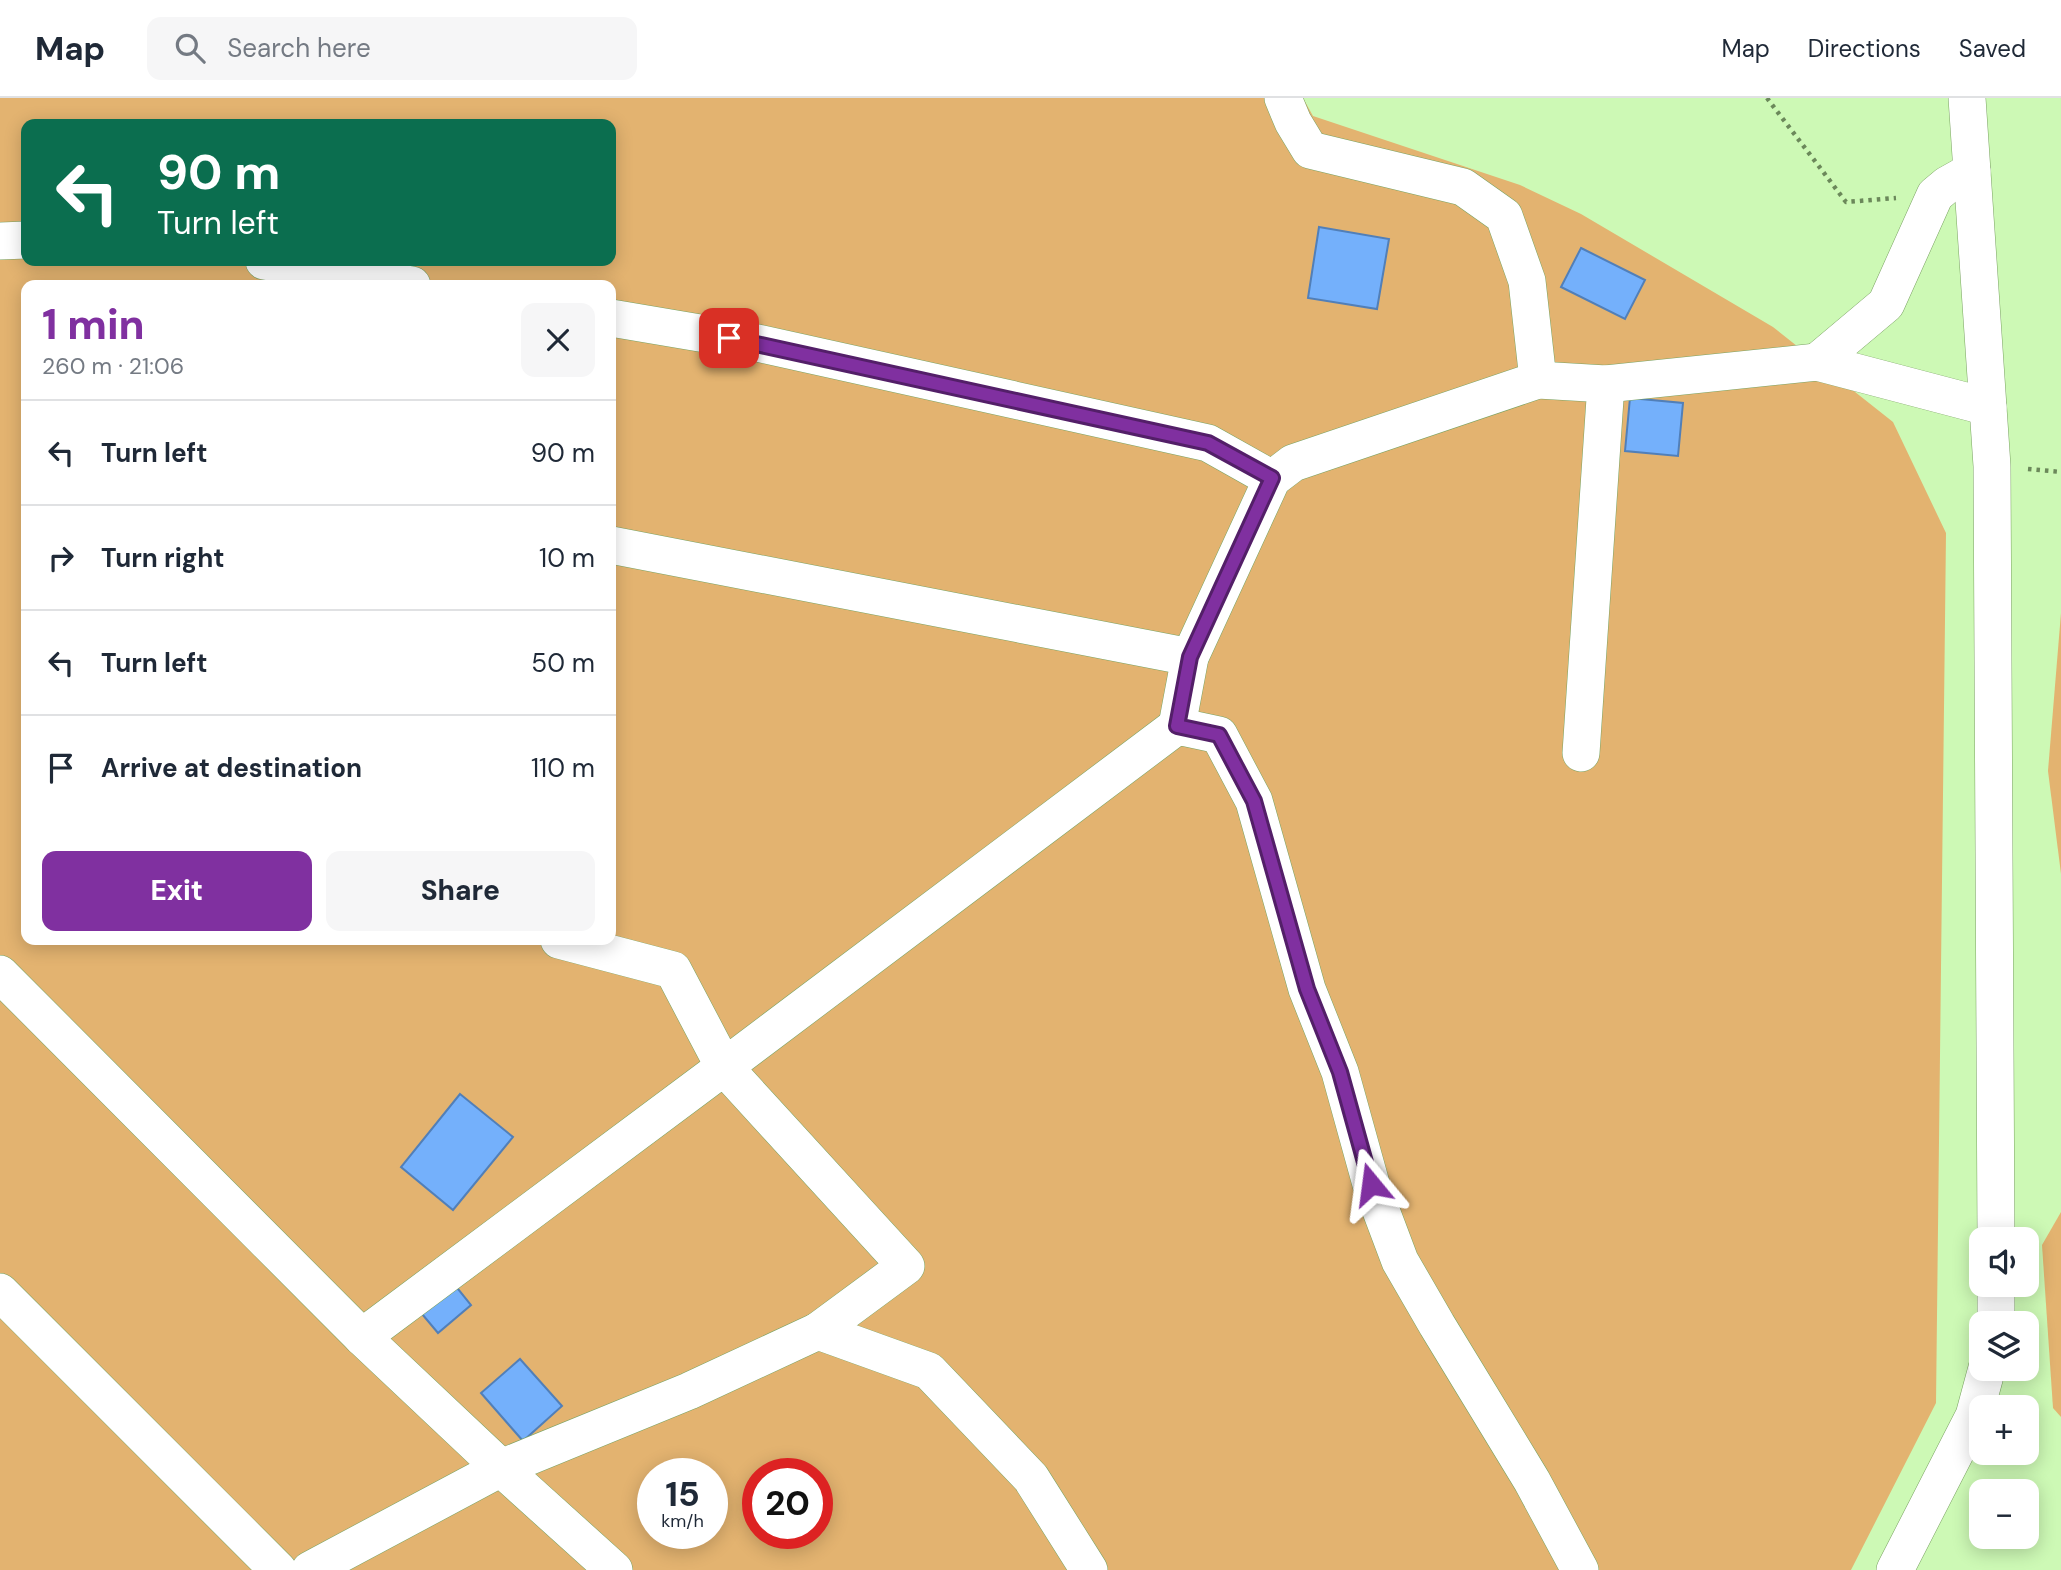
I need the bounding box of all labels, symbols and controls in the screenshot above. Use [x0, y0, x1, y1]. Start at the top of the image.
search box [147, 17, 637, 80]
text: Map [35, 27, 105, 70]
icon: search [171, 29, 209, 67]
text: Search here [227, 31, 371, 65]
text: Map [1722, 33, 1770, 64]
text: Directions [1808, 33, 1921, 64]
text: Saved [1959, 33, 2026, 64]
text: 90 m [157, 140, 280, 204]
icon: left [42, 147, 133, 238]
text: Turn left [157, 202, 279, 244]
text: 1 min [42, 297, 145, 352]
button: close [521, 303, 595, 377]
pin [699, 308, 759, 368]
icon: arrive [710, 319, 748, 357]
text: 260 m · 21:06 [42, 351, 184, 381]
icon: left [42, 434, 80, 472]
text: Turn left [101, 436, 208, 470]
text: 90 m [531, 436, 595, 470]
icon: right [42, 539, 80, 577]
text: Turn right [101, 541, 225, 575]
text: 10 m [539, 541, 595, 575]
icon: left [42, 644, 80, 682]
text: Turn left [101, 646, 208, 680]
text: 50 m [531, 646, 595, 680]
icon: arrive [42, 749, 80, 787]
text: Arrive at destination [101, 751, 362, 785]
text: 110 m [531, 751, 595, 785]
button: Exit [42, 851, 312, 931]
button: Share [326, 851, 595, 931]
position arrow [1334, 1147, 1408, 1221]
map controls [1969, 1227, 2039, 1549]
button: sound [1969, 1227, 2039, 1297]
button: layers [1969, 1311, 2039, 1381]
button: + [1969, 1395, 2039, 1465]
speed limit sign: 20 [742, 1458, 833, 1549]
text: 15 [665, 1471, 700, 1517]
button: − [1969, 1479, 2039, 1549]
text: km/h [661, 1509, 704, 1533]

